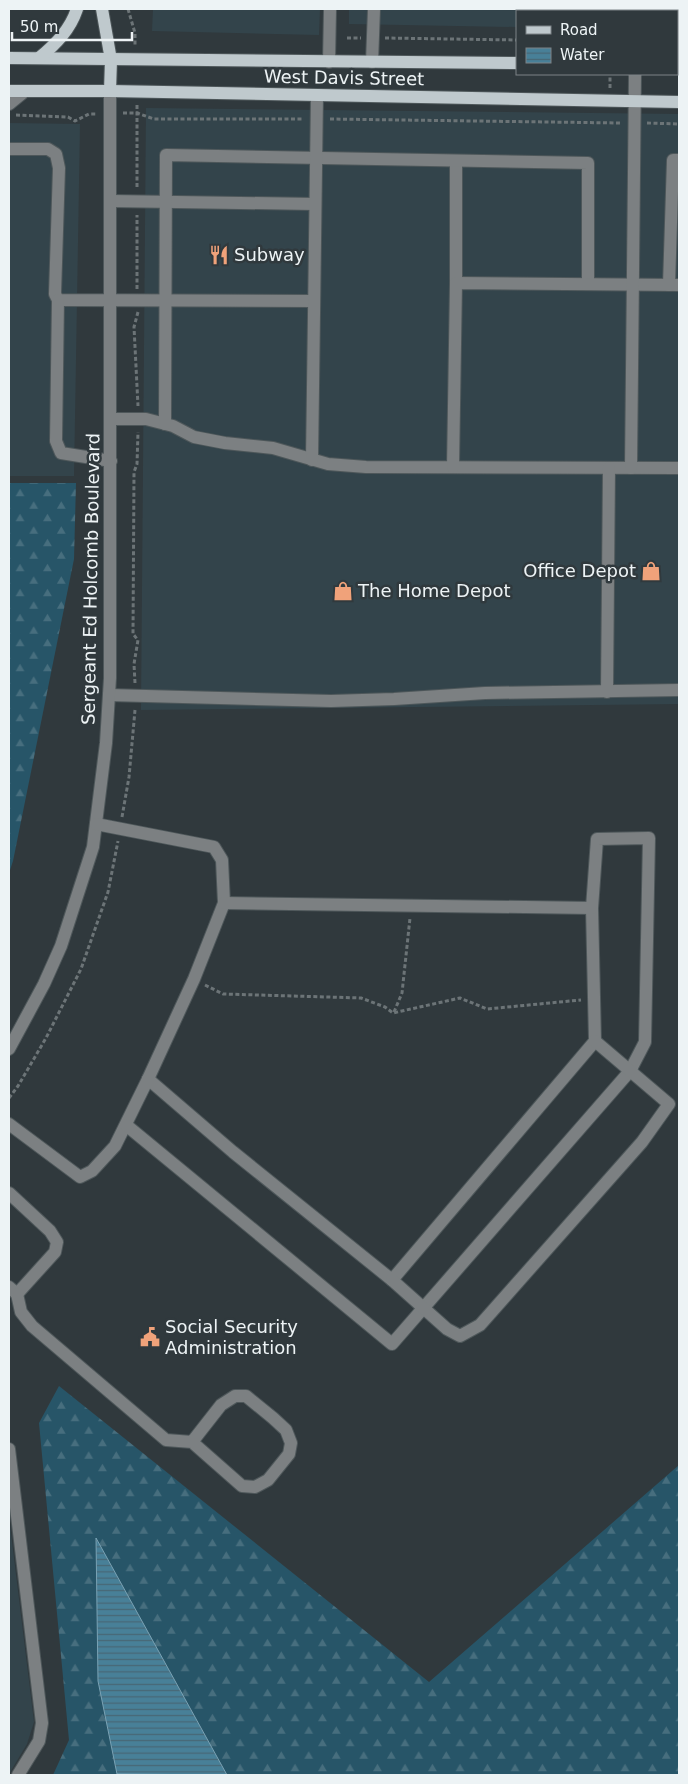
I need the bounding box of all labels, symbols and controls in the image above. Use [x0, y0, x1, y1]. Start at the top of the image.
scale bar [12, 10, 132, 42]
legend [516, 10, 678, 75]
text: 50 m [20, 18, 58, 36]
text: Road [560, 21, 598, 39]
text: Water [560, 46, 605, 64]
street label: West Davis Street [264, 66, 424, 89]
restaurant icon: Subway [208, 244, 230, 266]
place label: Subway [234, 244, 305, 265]
street label: Sergeant Ed Holcomb Boulevard [77, 433, 104, 725]
place label: Office Depot [523, 560, 636, 581]
shop icon: Office Depot [640, 560, 662, 582]
shop icon: The Home Depot [332, 580, 354, 602]
place label: The Home Depot [357, 580, 511, 601]
place label: Social Security Administration [165, 1316, 298, 1358]
public building icon: Social Security Administration [139, 1326, 161, 1348]

